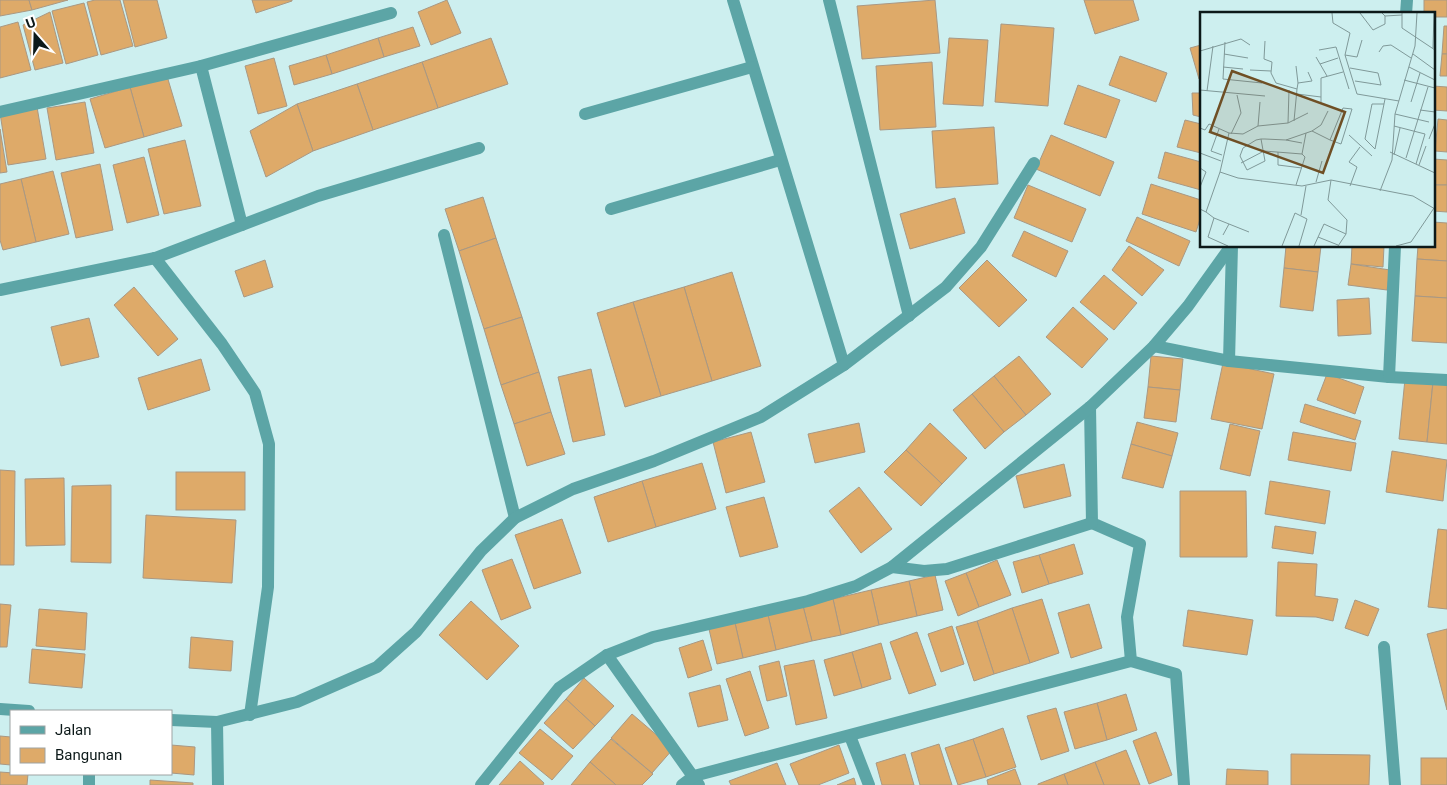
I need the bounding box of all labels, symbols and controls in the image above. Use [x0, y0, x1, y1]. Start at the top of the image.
north arrow [10, 10, 60, 60]
inset map [1200, 12, 1434, 248]
text: U [23, 14, 38, 32]
legend [10, 710, 172, 775]
text: Jalan [55, 721, 92, 739]
text: Bangunan [55, 746, 122, 764]

